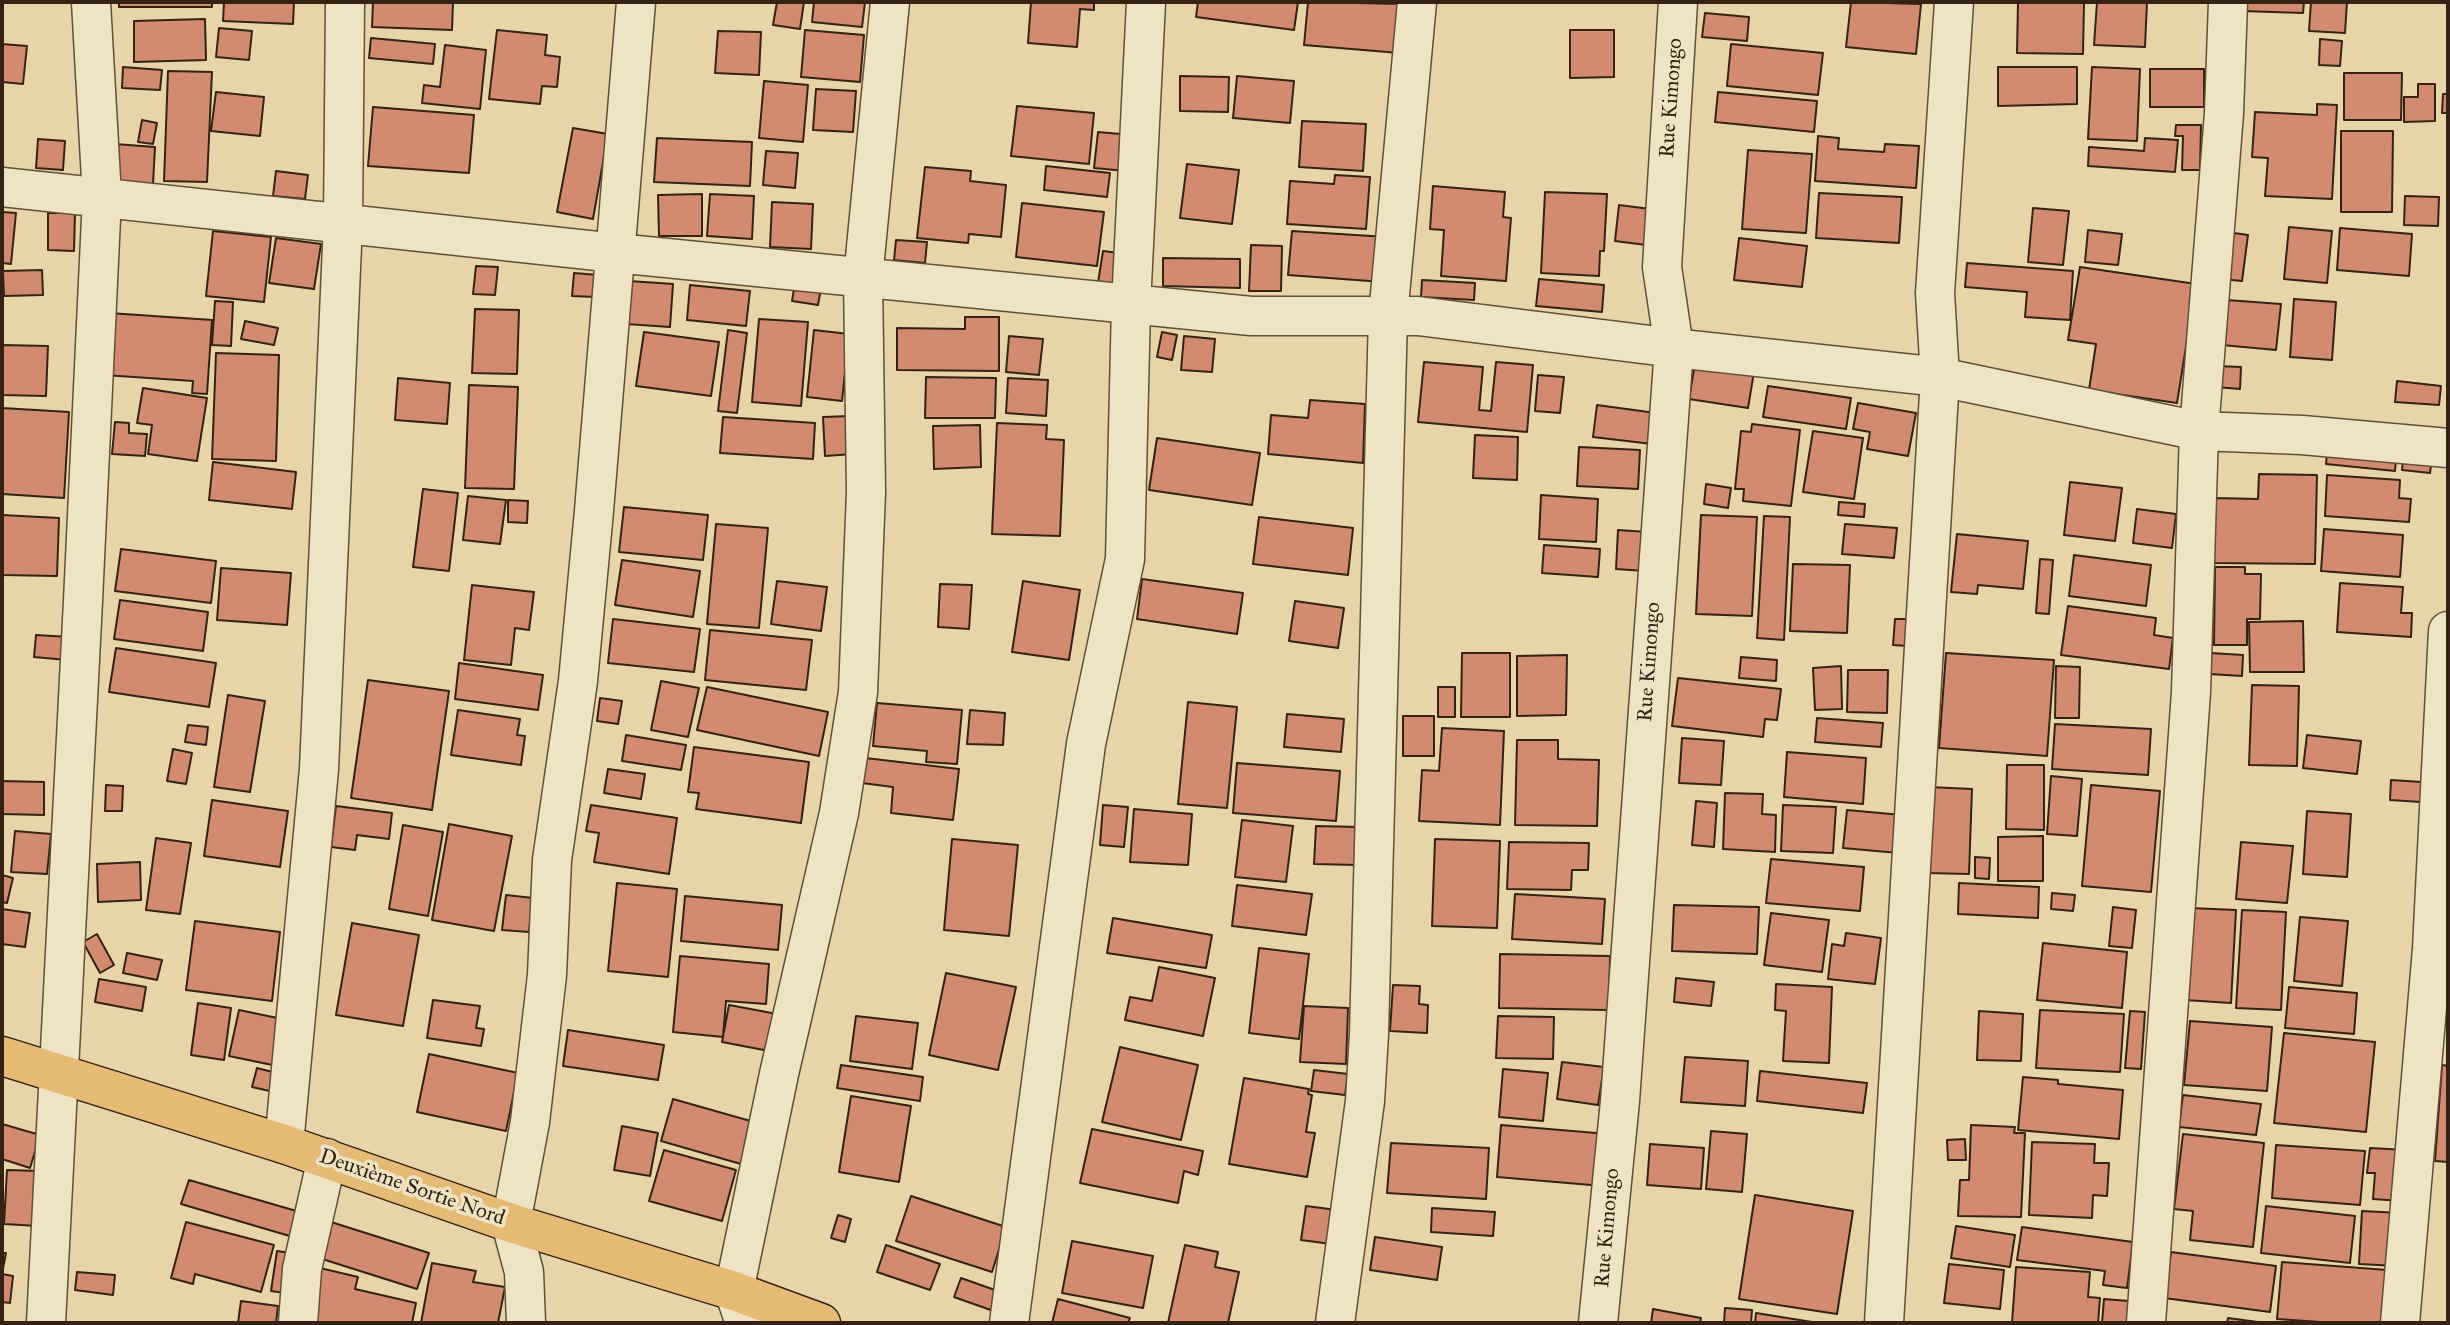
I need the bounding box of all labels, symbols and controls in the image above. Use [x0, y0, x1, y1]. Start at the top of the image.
street label: Rue Kimongo [1655, 37, 1689, 159]
street label: Rue Kimongo [1633, 601, 1667, 723]
street label: Deuxième Sortie Nord [316, 1144, 508, 1232]
street label: Rue Kimongo [1590, 1167, 1626, 1289]

